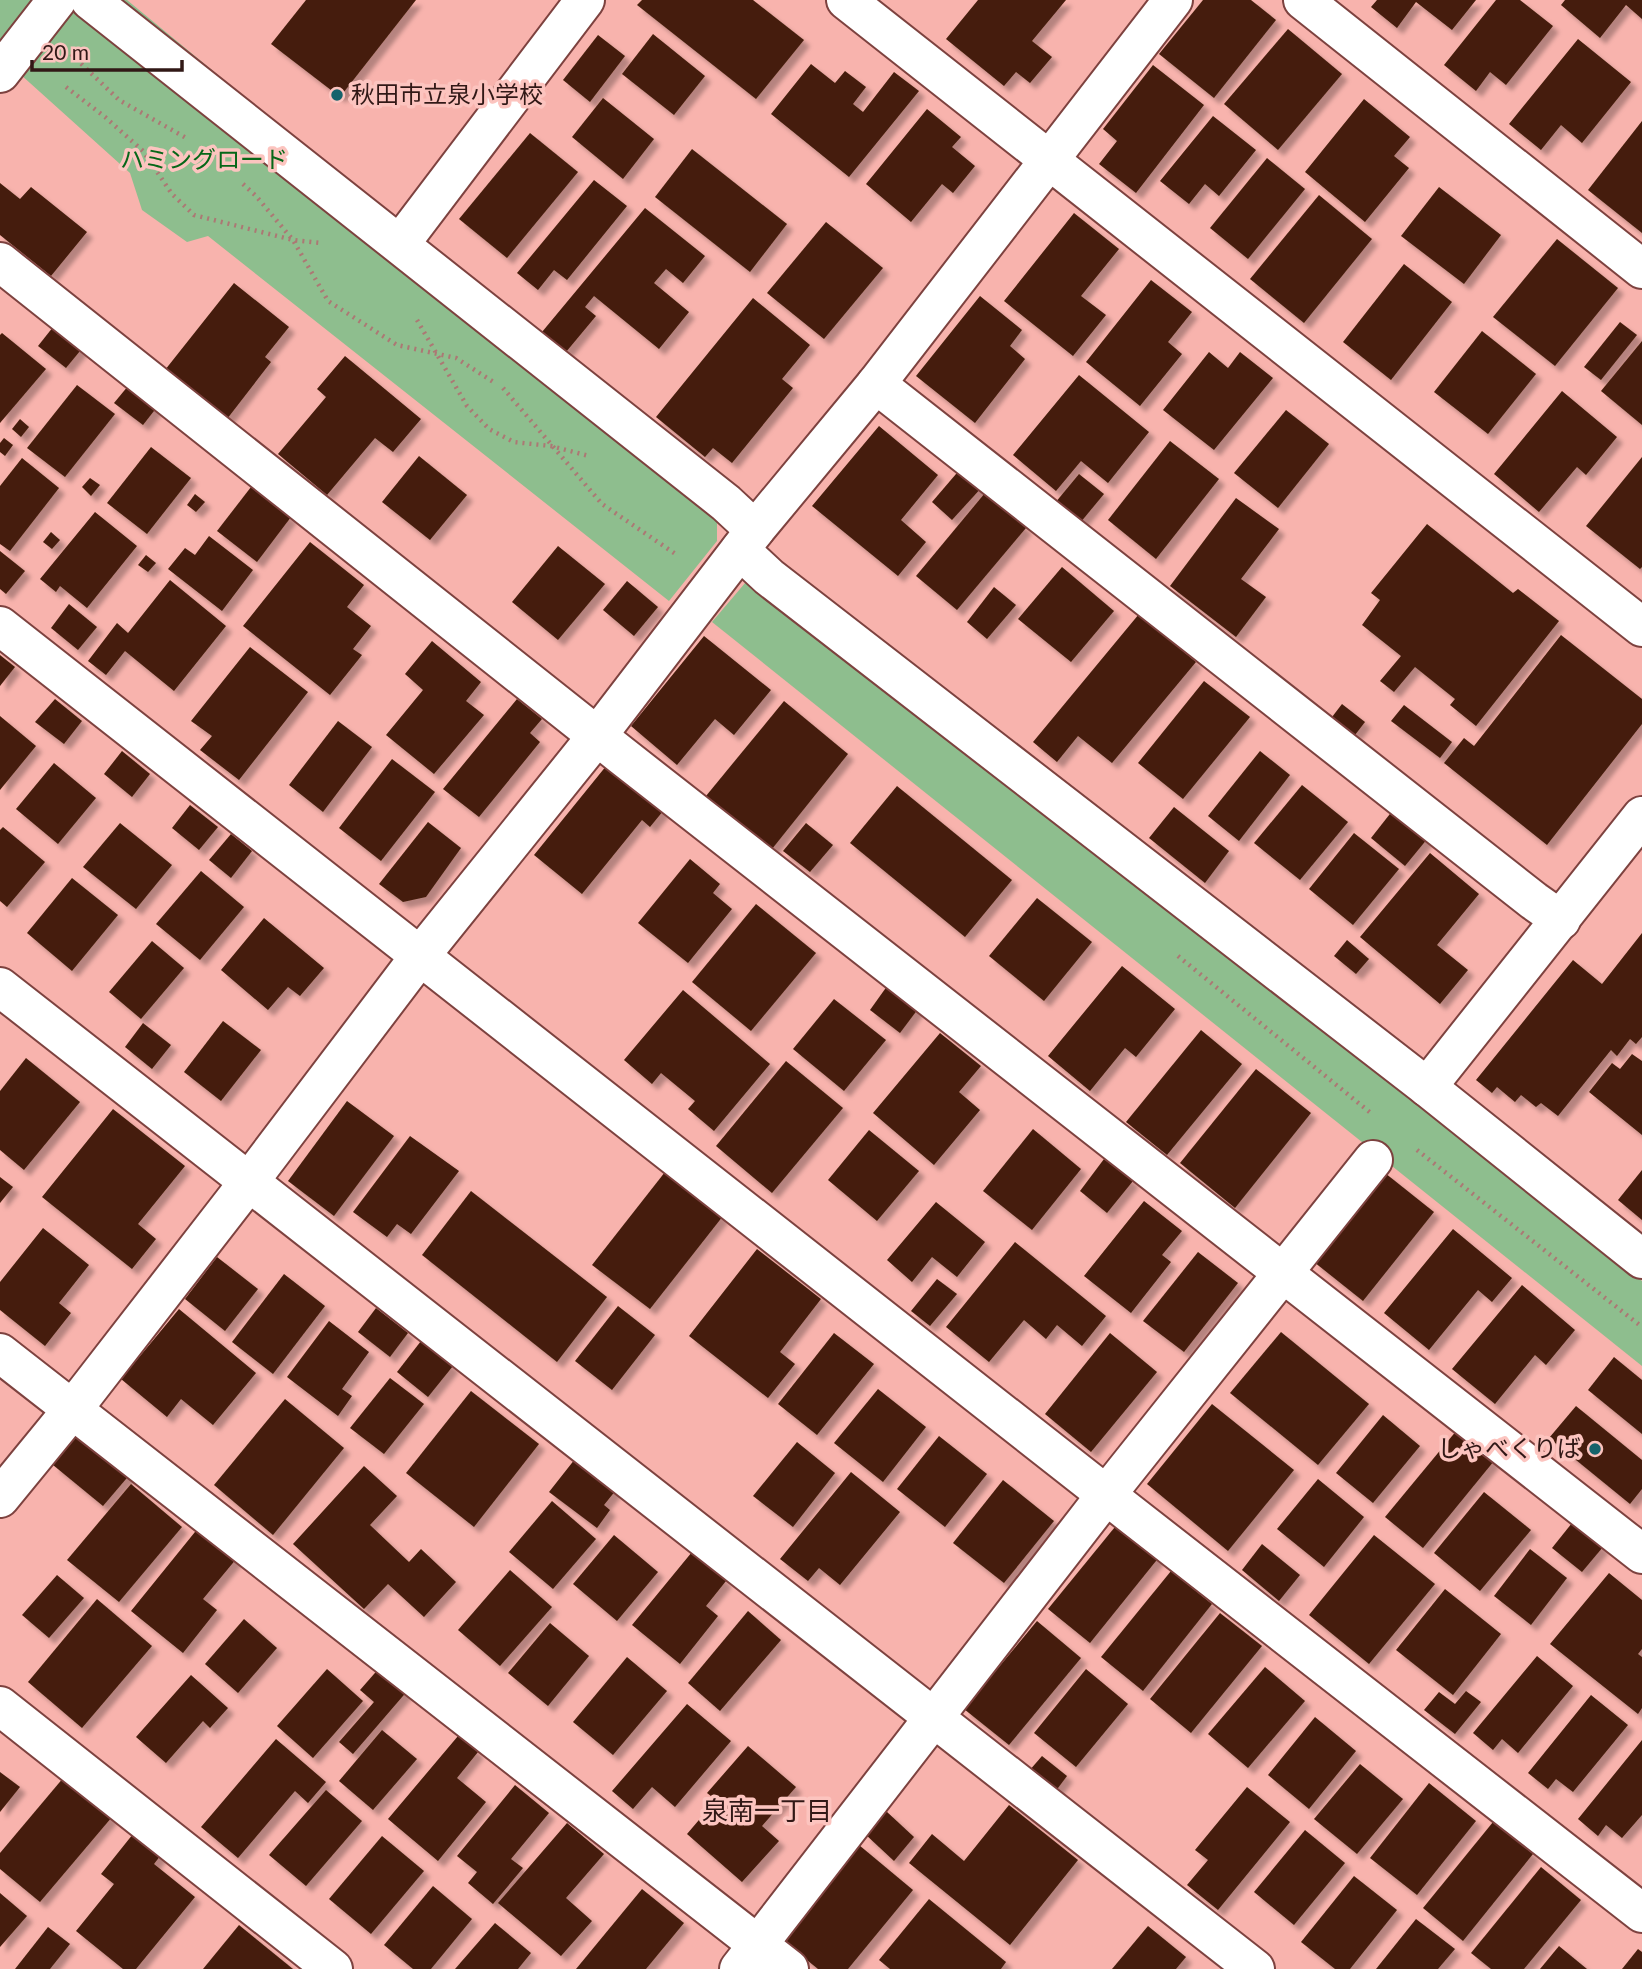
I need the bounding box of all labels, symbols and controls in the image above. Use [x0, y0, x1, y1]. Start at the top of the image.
scale bar [32, 28, 182, 72]
text: 20 m [42, 39, 89, 64]
place label: 秋田市立泉小学校 [351, 79, 543, 108]
marker: 秋田市立泉小学校 [329, 87, 345, 103]
park label: ハミングロード [120, 144, 288, 173]
place label: しゃべくりば [1437, 1433, 1581, 1462]
marker: しゃべくりば [1587, 1441, 1603, 1457]
district label: 泉南一丁目 [702, 1794, 832, 1826]

